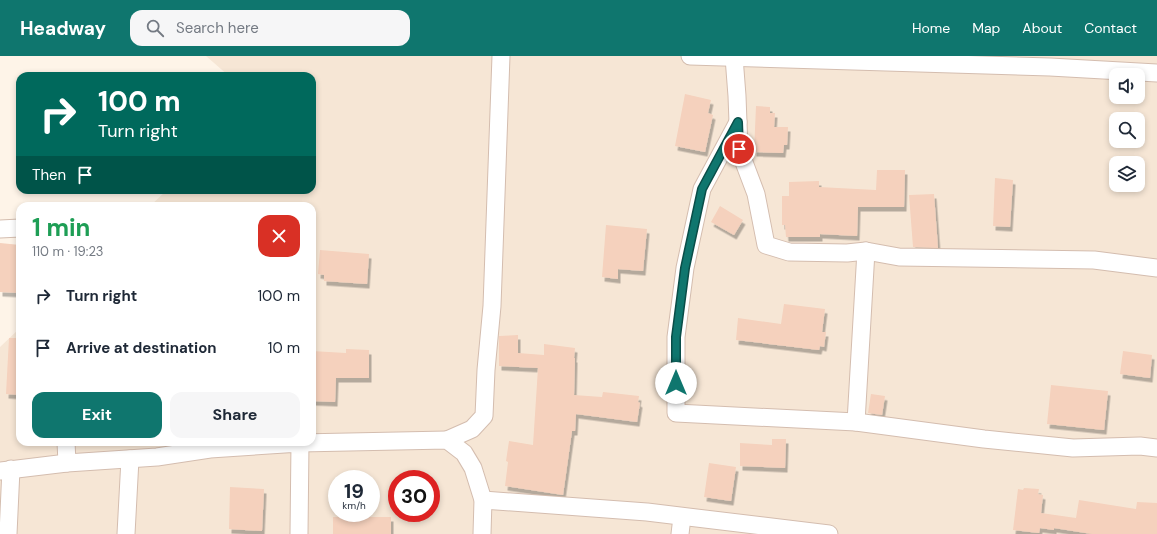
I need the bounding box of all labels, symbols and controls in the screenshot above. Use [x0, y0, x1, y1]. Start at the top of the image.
search box [130, 10, 410, 46]
text: Headway [20, 16, 106, 41]
icon: search [144, 17, 166, 39]
text: Search here [176, 18, 259, 38]
text: Home [912, 19, 950, 37]
text: Map [972, 19, 1000, 37]
text: About [1022, 19, 1062, 37]
text: Contact [1084, 19, 1137, 37]
map controls [1109, 68, 1145, 192]
button: sound [1109, 68, 1145, 104]
text: 100 m [98, 83, 181, 120]
icon: right [32, 88, 84, 140]
button: search [1109, 112, 1145, 148]
text: Turn right [98, 119, 178, 143]
pin [722, 132, 756, 166]
icon: arrive [728, 138, 750, 160]
button: layers [1109, 156, 1145, 192]
icon: arrive [74, 164, 96, 186]
text: Then [32, 165, 66, 185]
text: 1 min [32, 212, 90, 243]
button: close [258, 215, 300, 257]
text: 110 m · 19:23 [32, 243, 104, 260]
icon: right [32, 285, 54, 307]
text: Turn right [66, 286, 137, 306]
text: 100 m [257, 286, 300, 306]
icon: arrive [32, 337, 54, 359]
text: Arrive at destination [66, 338, 217, 358]
text: 10 m [268, 338, 300, 358]
position arrow [655, 362, 697, 404]
button: Exit [32, 392, 162, 438]
button: Share [170, 392, 300, 438]
speed limit sign: 30 [388, 470, 440, 522]
text: 19 [344, 478, 364, 504]
text: km/h [342, 499, 366, 512]

